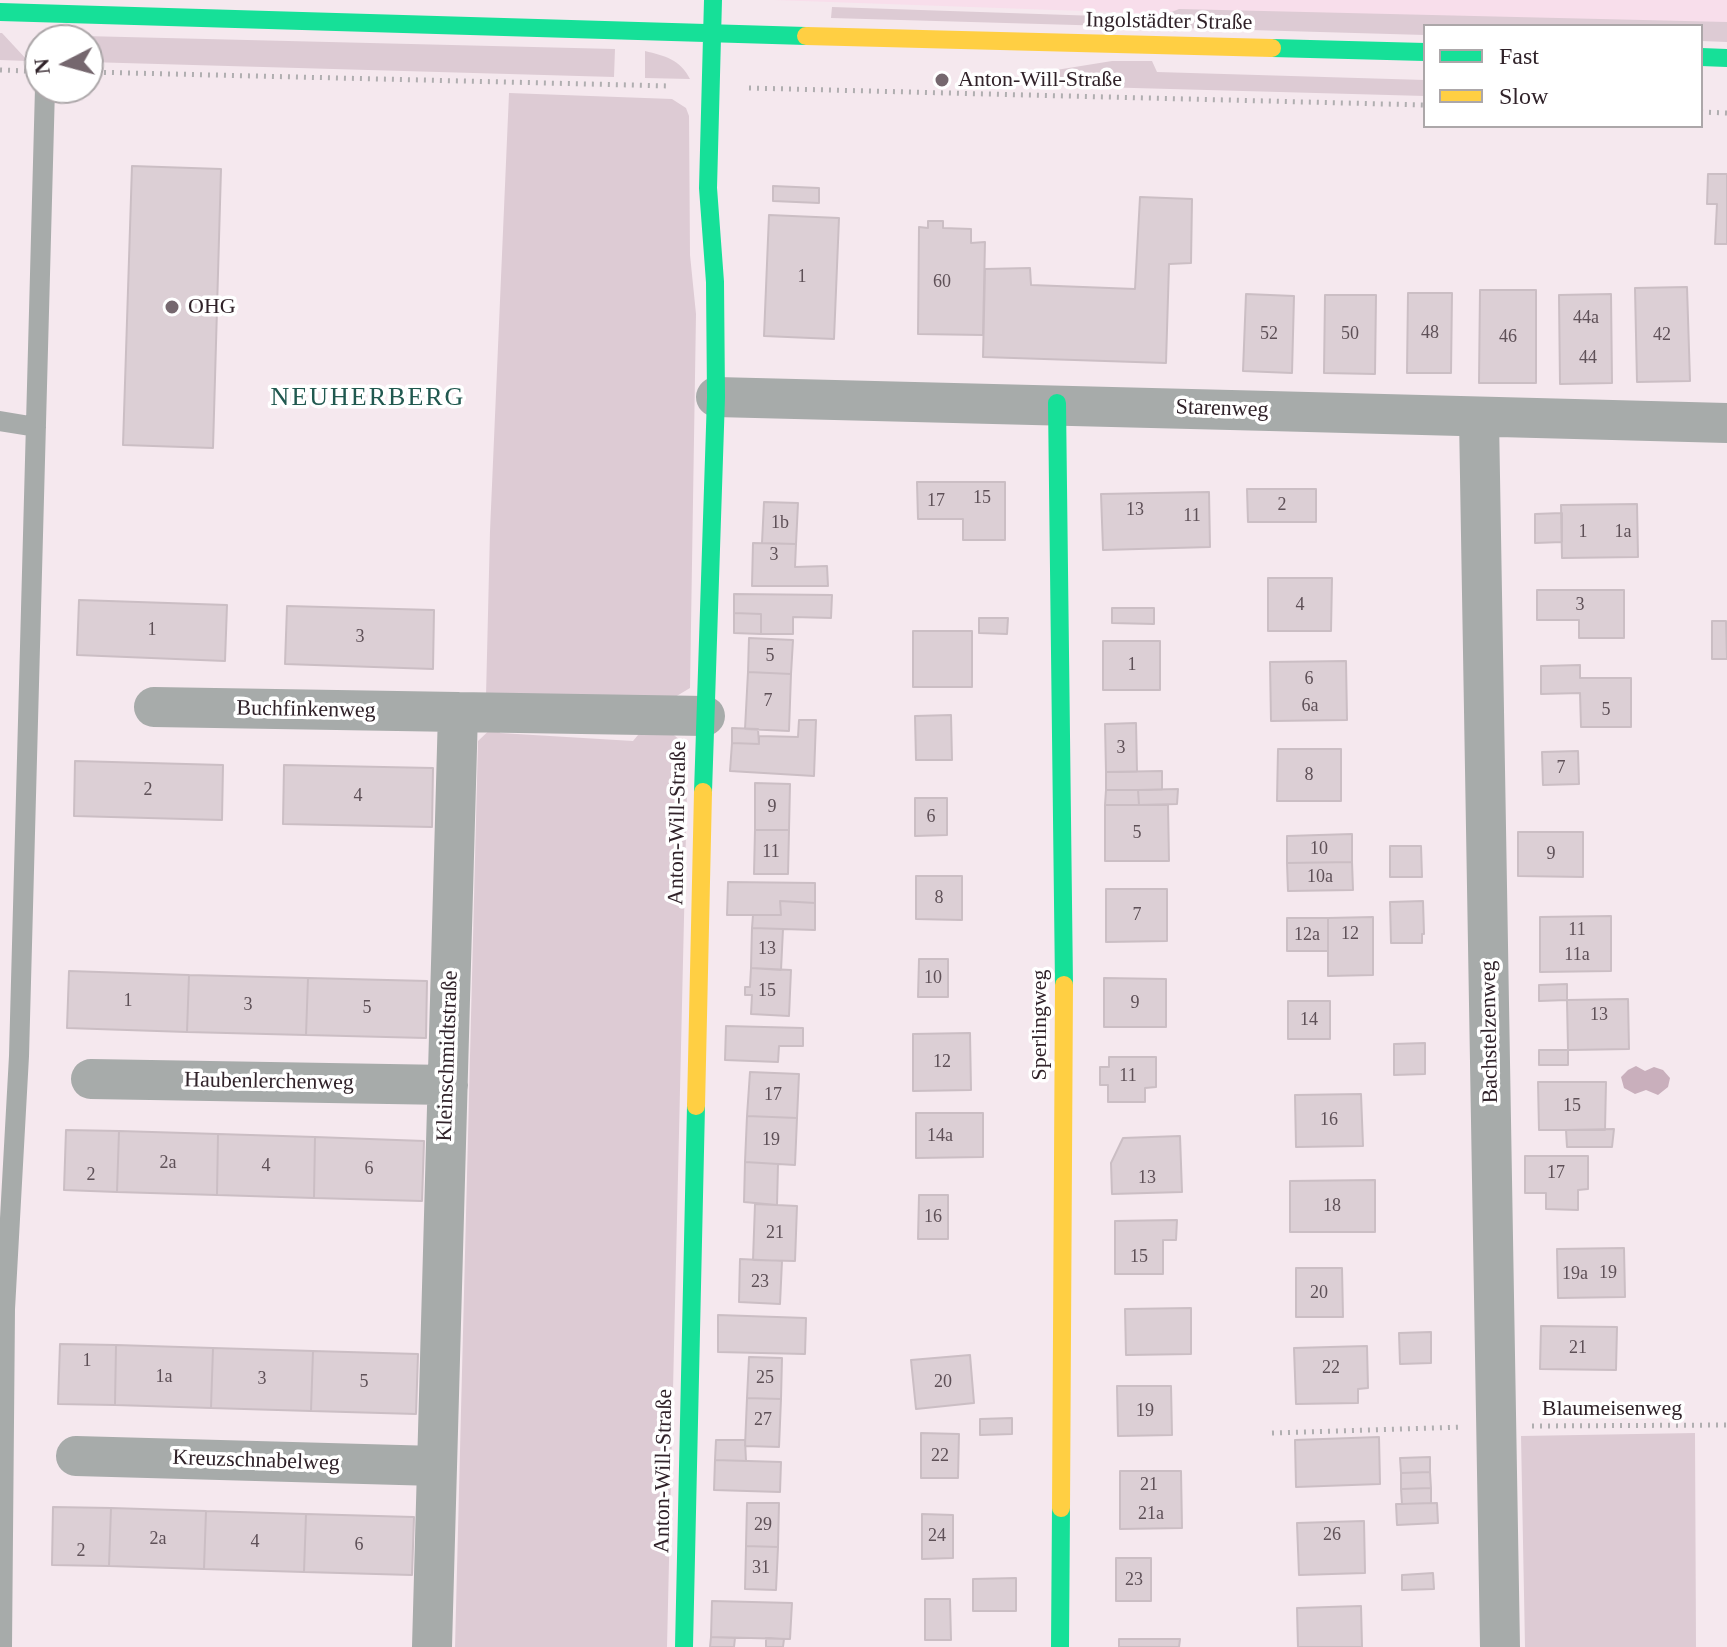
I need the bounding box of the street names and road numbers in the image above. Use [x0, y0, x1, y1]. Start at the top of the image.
street label: Ingolstädter Straße [1085, 7, 1253, 37]
street label: Starenweg [1175, 394, 1269, 424]
street label: Buchfinkenweg [236, 696, 376, 724]
street label: Anton-Will-Straße [663, 741, 693, 905]
street label: Bachstelzenweg [1476, 960, 1504, 1104]
street label: Sperlingweg [1027, 969, 1053, 1081]
street label: Kleinschmidtstraße [432, 970, 464, 1142]
street label: Haubenlerchenweg [184, 1067, 354, 1097]
street label: Anton-Will-Straße [649, 1389, 679, 1553]
street label: Blaumeisenweg [1542, 1396, 1682, 1422]
street label: Kreuzschnabelweg [172, 1445, 340, 1477]

